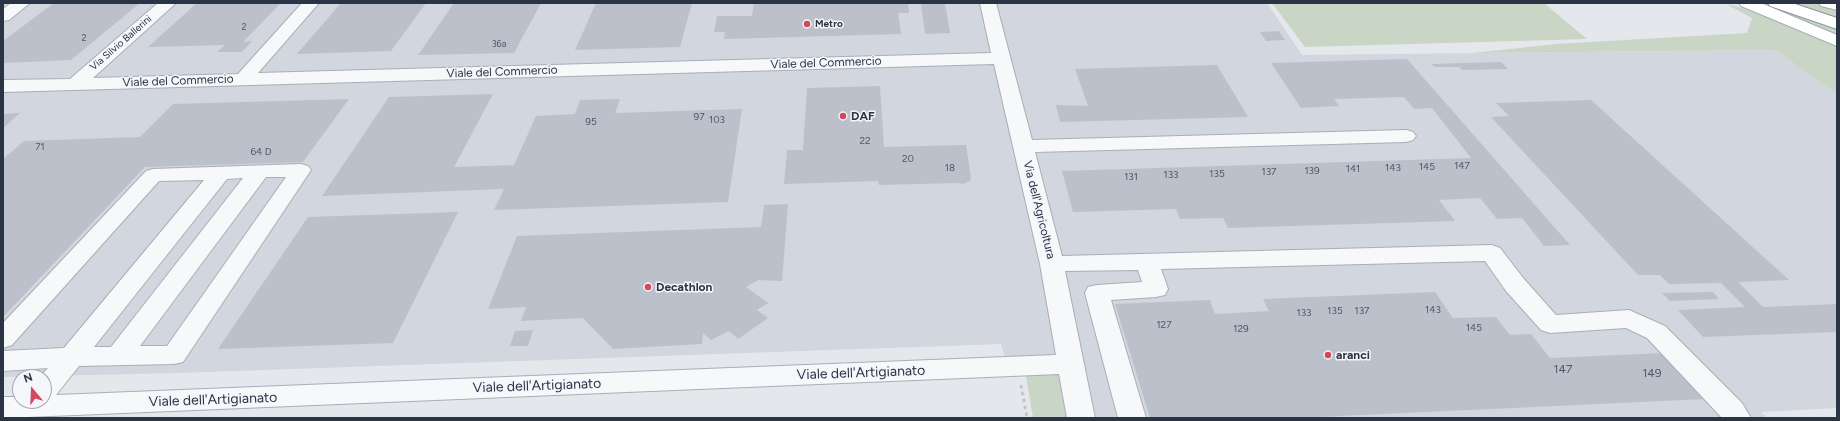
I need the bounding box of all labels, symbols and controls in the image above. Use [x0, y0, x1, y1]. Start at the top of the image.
street label: Via Silvio Ballerini [88, 13, 154, 73]
place label: Metro [815, 18, 843, 30]
marker: Metro [802, 19, 812, 29]
house number: 2 [241, 22, 247, 32]
house number: 2 [81, 33, 87, 43]
house number: 36a [492, 39, 506, 49]
street label: Viale del Commercio [770, 54, 882, 72]
street label: Viale del Commercio [446, 63, 558, 81]
street label: Viale del Commercio [122, 72, 234, 90]
place label: DAF [851, 109, 875, 123]
house number: 97 [693, 111, 705, 123]
marker: DAF [838, 111, 848, 121]
house number: 103 [709, 114, 725, 126]
house number: 95 [585, 116, 597, 128]
house number: 22 [859, 135, 871, 147]
house number: 71 [35, 141, 45, 153]
house number: 64 D [250, 146, 272, 158]
house number: 20 [902, 153, 914, 165]
street label: Via dell'Agricoltura [1020, 159, 1058, 261]
house number: 147 [1454, 160, 1470, 172]
house number: 145 [1419, 161, 1435, 173]
house number: 18 [945, 162, 955, 174]
house number: 143 [1385, 162, 1401, 174]
house number: 141 [1346, 163, 1360, 175]
house number: 139 [1304, 165, 1320, 177]
house number: 137 [1262, 166, 1276, 178]
house number: 135 [1209, 168, 1225, 180]
house number: 133 [1163, 169, 1179, 181]
house number: 131 [1124, 171, 1138, 183]
place label: Decathlon [656, 280, 712, 294]
marker: Decathlon [643, 282, 653, 292]
house number: 143 [1425, 304, 1441, 316]
house number: 135 [1327, 305, 1343, 317]
house number: 137 [1355, 305, 1369, 317]
house number: 133 [1296, 307, 1312, 319]
house number: 127 [1156, 319, 1172, 331]
house number: 145 [1466, 322, 1482, 334]
house number: 129 [1233, 323, 1249, 335]
place label: aranci [1336, 348, 1370, 362]
marker: aranci [1323, 350, 1333, 360]
street label: Viale dell'Artigianato [796, 362, 926, 384]
house number: 147 [1554, 362, 1572, 376]
house number: 149 [1642, 366, 1662, 380]
north arrow [12, 369, 52, 409]
text: N [22, 371, 34, 386]
street label: Viale dell'Artigianato [472, 375, 602, 397]
street label: Viale dell'Artigianato [148, 389, 278, 411]

